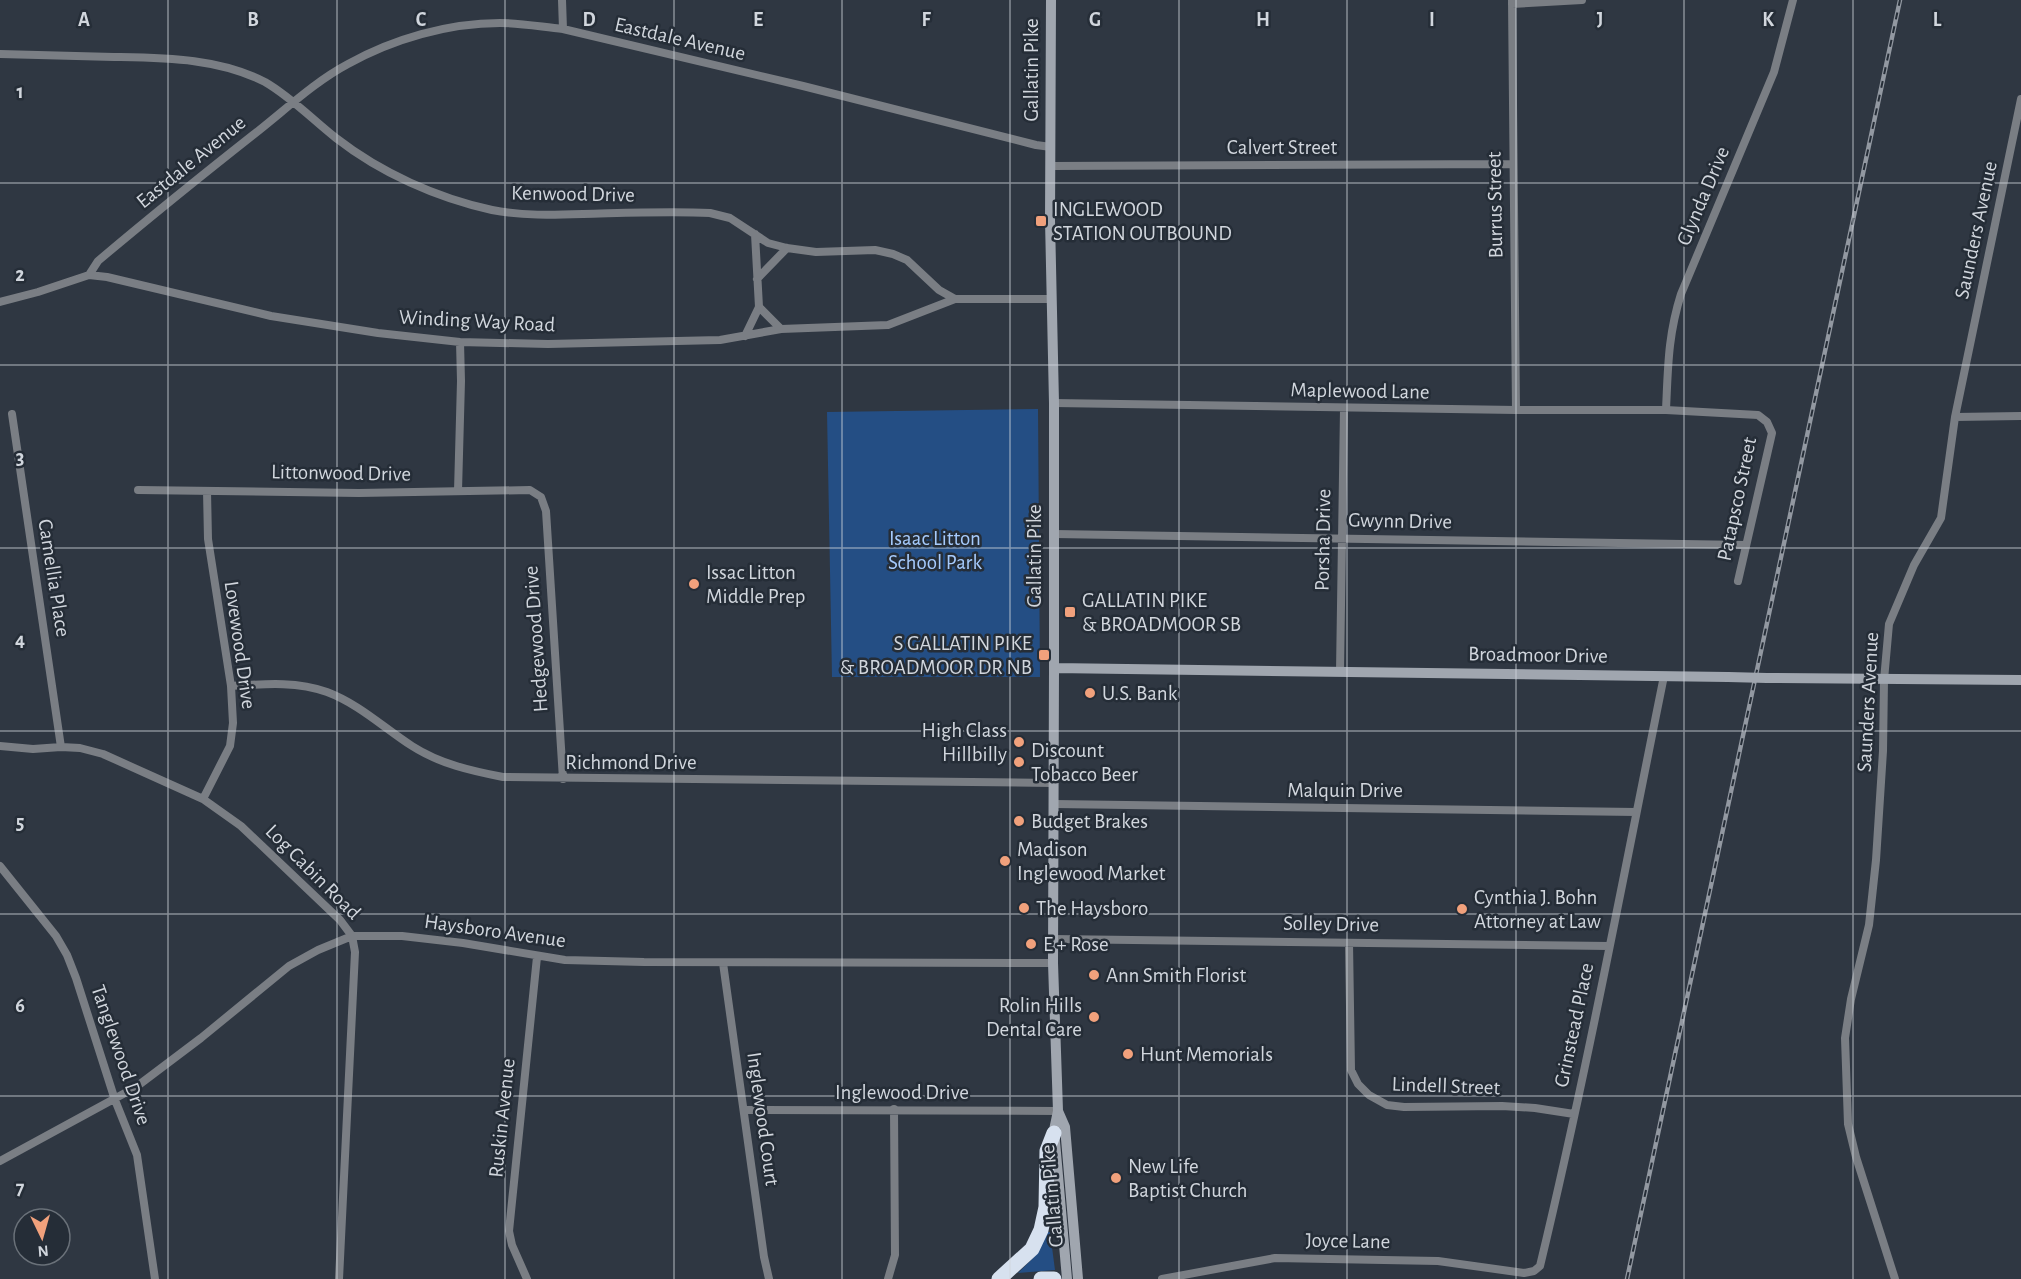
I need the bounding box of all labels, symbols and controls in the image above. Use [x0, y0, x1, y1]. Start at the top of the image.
text: A [78, 10, 90, 30]
text: B [247, 10, 259, 30]
text: C [416, 10, 427, 30]
text: D [582, 10, 596, 30]
text: E [753, 10, 763, 30]
text: F [921, 10, 931, 30]
text: G [1089, 10, 1101, 30]
text: H [1256, 10, 1270, 30]
text: I [1429, 10, 1435, 30]
text: J [1597, 10, 1603, 30]
text: K [1762, 10, 1774, 30]
text: L [1933, 10, 1942, 30]
street label: Eastdale Avenue [612, 14, 748, 64]
street label: Gallatin Pike [1021, 18, 1042, 122]
text: 1 [16, 82, 24, 102]
street label: Eastdale Avenue [132, 112, 250, 212]
street label: Calvert Street [1227, 137, 1338, 158]
street label: Glynda Drive [1673, 144, 1733, 248]
street label: Burrus Street [1484, 151, 1506, 259]
street label: Saunders Avenue [1951, 159, 2001, 301]
street label: Kenwood Drive [511, 182, 635, 206]
place label: INGLEWOOD STATION OUTBOUND [1053, 199, 1232, 244]
marker: INGLEWOOD STATION OUTBOUND [1034, 214, 1048, 228]
text: 2 [15, 265, 25, 285]
street label: Winding Way Road [398, 306, 556, 336]
street label: Maplewood Lane [1290, 379, 1430, 403]
street label: Patapsco Street [1714, 435, 1760, 563]
text: 3 [16, 448, 24, 468]
street label: Littonwood Drive [271, 461, 411, 485]
street label: Porsha Drive [1312, 489, 1334, 591]
street label: Gallatin Pike [1024, 504, 1045, 608]
street label: Gwynn Drive [1348, 510, 1452, 532]
street label: Camellia Place [34, 518, 74, 638]
park label: Isaac Litton School Park [888, 528, 982, 573]
place label: Issac Litton Middle Prep [706, 562, 806, 607]
street label: Hedgewood Drive [520, 565, 552, 713]
marker: Issac Litton Middle Prep [687, 577, 701, 591]
street label: Lovewood Drive [221, 580, 259, 710]
place label: GALLATIN PIKE & BROADMOOR SB [1082, 590, 1241, 635]
marker: GALLATIN PIKE & BROADMOOR SB [1063, 605, 1077, 619]
text: 4 [15, 630, 25, 650]
street label: Saunders Avenue [1854, 631, 1882, 773]
place label: S GALLATIN PIKE & BROADMOOR DR NB [840, 633, 1032, 678]
street label: Broadmoor Drive [1468, 643, 1608, 667]
marker: S GALLATIN PIKE & BROADMOOR DR NB [1037, 648, 1051, 662]
place label: U.S. Bank [1102, 683, 1178, 704]
marker: U.S. Bank [1083, 686, 1097, 700]
place label: High Class Hillbilly [922, 720, 1007, 765]
marker: High Class Hillbilly [1012, 735, 1026, 749]
place label: Discount Tobacco Beer [1031, 740, 1138, 785]
street label: Richmond Drive [565, 752, 697, 773]
marker: Discount Tobacco Beer [1012, 755, 1026, 769]
street label: Malquin Drive [1287, 780, 1403, 801]
place label: Budget Brakes [1031, 811, 1148, 832]
text: 5 [16, 813, 24, 833]
marker: Budget Brakes [1012, 814, 1026, 828]
street label: Log Cabin Road [261, 820, 365, 924]
place label: Madison Inglewood Market [1017, 839, 1166, 884]
marker: Madison Inglewood Market [998, 854, 1012, 868]
place label: Cynthia J. Bohn Attorney at Law [1474, 887, 1601, 932]
place label: The Haysboro [1036, 898, 1148, 919]
marker: The Haysboro [1017, 901, 1031, 915]
marker: Cynthia J. Bohn Attorney at Law [1455, 902, 1469, 916]
street label: Haysboro Avenue [423, 911, 567, 951]
street label: Solley Drive [1283, 913, 1379, 935]
place label: E + Rose [1043, 934, 1109, 955]
marker: E + Rose [1024, 937, 1038, 951]
street label: Grinstead Place [1551, 961, 1597, 1089]
place label: Ann Smith Florist [1106, 965, 1247, 986]
marker: Ann Smith Florist [1087, 968, 1101, 982]
street label: Tanglewood Drive [87, 982, 155, 1128]
place label: Rolin Hills Dental Care [986, 995, 1082, 1040]
text: 6 [15, 996, 25, 1016]
marker: Rolin Hills Dental Care [1087, 1010, 1101, 1024]
place label: Hunt Memorials [1140, 1044, 1273, 1065]
marker: Hunt Memorials [1121, 1047, 1135, 1061]
street label: Inglewood Court [743, 1051, 783, 1188]
street label: Ruskin Avenue [485, 1057, 519, 1179]
street label: Lindell Street [1391, 1074, 1501, 1098]
street label: Inglewood Drive [835, 1082, 969, 1103]
street label: Gallatin Pike [1037, 1144, 1067, 1248]
place label: New Life Baptist Church [1128, 1156, 1248, 1201]
marker: New Life Baptist Church [1109, 1171, 1123, 1185]
text: 7 [16, 1178, 25, 1198]
north arrow [12, 1207, 72, 1267]
street label: Joyce Lane [1305, 1230, 1391, 1252]
text: N [37, 1242, 49, 1259]

